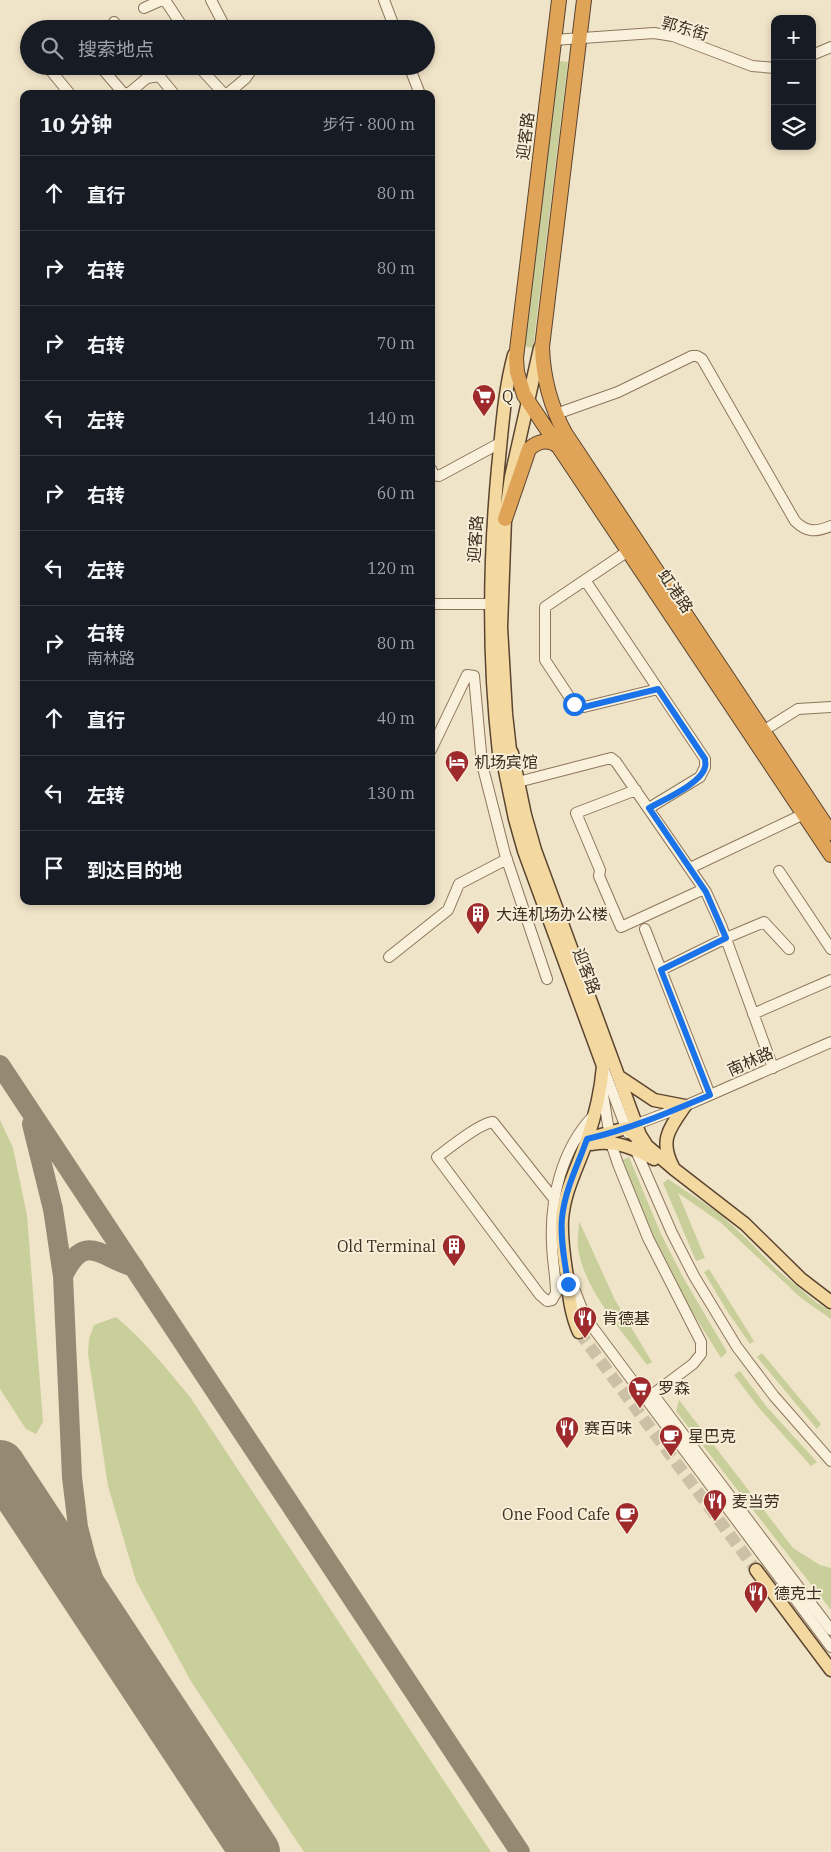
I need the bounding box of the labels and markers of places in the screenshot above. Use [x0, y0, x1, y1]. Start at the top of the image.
supermarket icon: Q [471, 383, 497, 417]
place label: Q [502, 386, 513, 406]
hotel icon: 机场宾馆 [444, 749, 470, 783]
place label: 机场宾馆 [474, 752, 538, 772]
building icon: 大连机场办公楼 [465, 901, 491, 935]
place label: 大连机场办公楼 [496, 904, 608, 924]
building icon: Old Terminal [441, 1233, 467, 1267]
place label: Old Terminal [337, 1236, 436, 1256]
restaurant icon: 肯德基 [572, 1305, 598, 1339]
place label: 肯德基 [602, 1308, 650, 1328]
supermarket icon: 罗森 [627, 1375, 653, 1409]
place label: 罗森 [658, 1378, 690, 1398]
restaurant icon: 赛百味 [554, 1415, 580, 1449]
place label: 赛百味 [584, 1418, 632, 1438]
cafe icon: 星巴克 [658, 1423, 684, 1457]
place label: 星巴克 [688, 1426, 736, 1446]
restaurant icon: 麦当劳 [702, 1488, 728, 1522]
place label: 麦当劳 [732, 1491, 780, 1511]
cafe icon: One Food Cafe [614, 1501, 640, 1535]
place label: One Food Cafe [502, 1504, 610, 1524]
restaurant icon: 德克士 [743, 1580, 769, 1614]
place label: 德克士 [774, 1583, 822, 1603]

